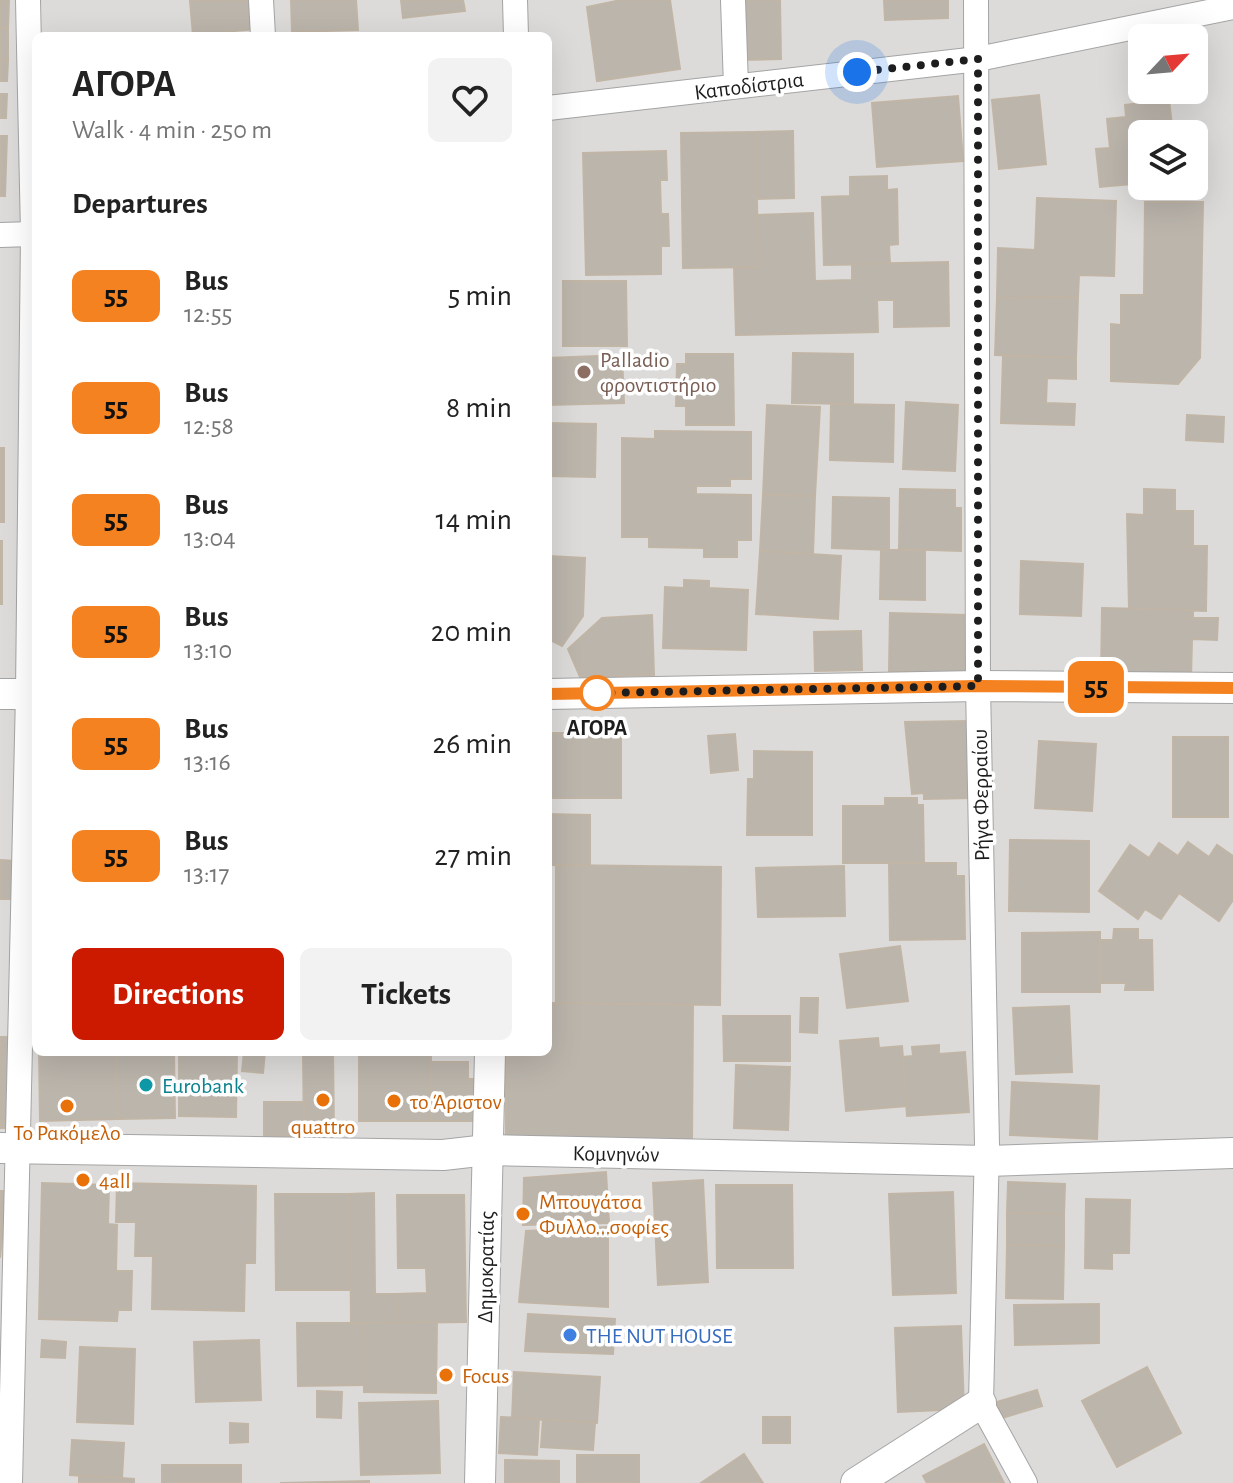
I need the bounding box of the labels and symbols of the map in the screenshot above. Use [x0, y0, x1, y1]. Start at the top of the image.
north arrow [1128, 24, 1208, 104]
your location [837, 52, 877, 92]
street label: Καποδίστρια [693, 68, 805, 104]
place label: Palladio φροντιστήριο [600, 349, 716, 396]
marker: Palladio φροντιστήριο [575, 363, 593, 381]
line badge: 55 [1060, 661, 1132, 713]
marker: ΑΓΟΡΑ [580, 676, 614, 710]
place label: ΑΓΟΡΑ [567, 717, 627, 739]
street label: Ρήγα Φερραίου [969, 729, 993, 861]
place label: Eurobank [162, 1075, 244, 1097]
marker: Eurobank [137, 1076, 155, 1094]
marker: quattro [314, 1091, 332, 1109]
place label: το Άριστον [409, 1091, 502, 1113]
marker: το Άριστον [385, 1092, 403, 1110]
marker: Το Ρακόμελο [58, 1097, 76, 1115]
place label: quattro [291, 1116, 355, 1138]
place label: Το Ρακόμελο [13, 1122, 121, 1144]
street label: Κομνηνών [573, 1142, 659, 1166]
place label: 4all [99, 1170, 131, 1192]
marker: 4all [74, 1171, 92, 1189]
place label: Μπουγάτσα Φυλλο...σοφίες [539, 1191, 669, 1238]
marker: Μπουγάτσα Φυλλο...σοφίες [514, 1205, 532, 1223]
street label: Δημοκρατίας [474, 1211, 498, 1323]
place label: THE NUT HOUSE [586, 1325, 733, 1347]
marker: THE NUT HOUSE [561, 1326, 579, 1344]
place label: Focus [462, 1365, 509, 1387]
marker: Focus [437, 1366, 455, 1384]

